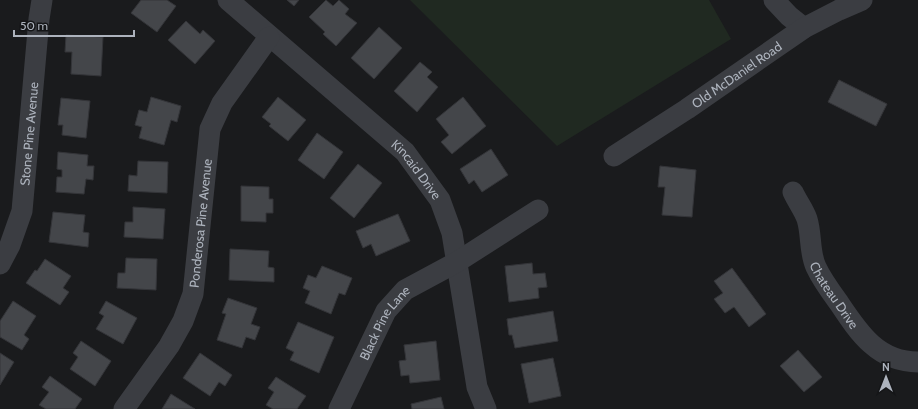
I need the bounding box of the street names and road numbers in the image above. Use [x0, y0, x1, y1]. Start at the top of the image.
street label: Old McDaniel Road [688, 38, 785, 111]
street label: Stone Pine Avenue [16, 81, 41, 186]
street label: Kincaid Drive [388, 136, 445, 203]
street label: Ponderosa Pine Avenue [186, 158, 215, 288]
street label: Chateau Drive [807, 259, 862, 332]
street label: Black Pine Lane [356, 281, 412, 363]

